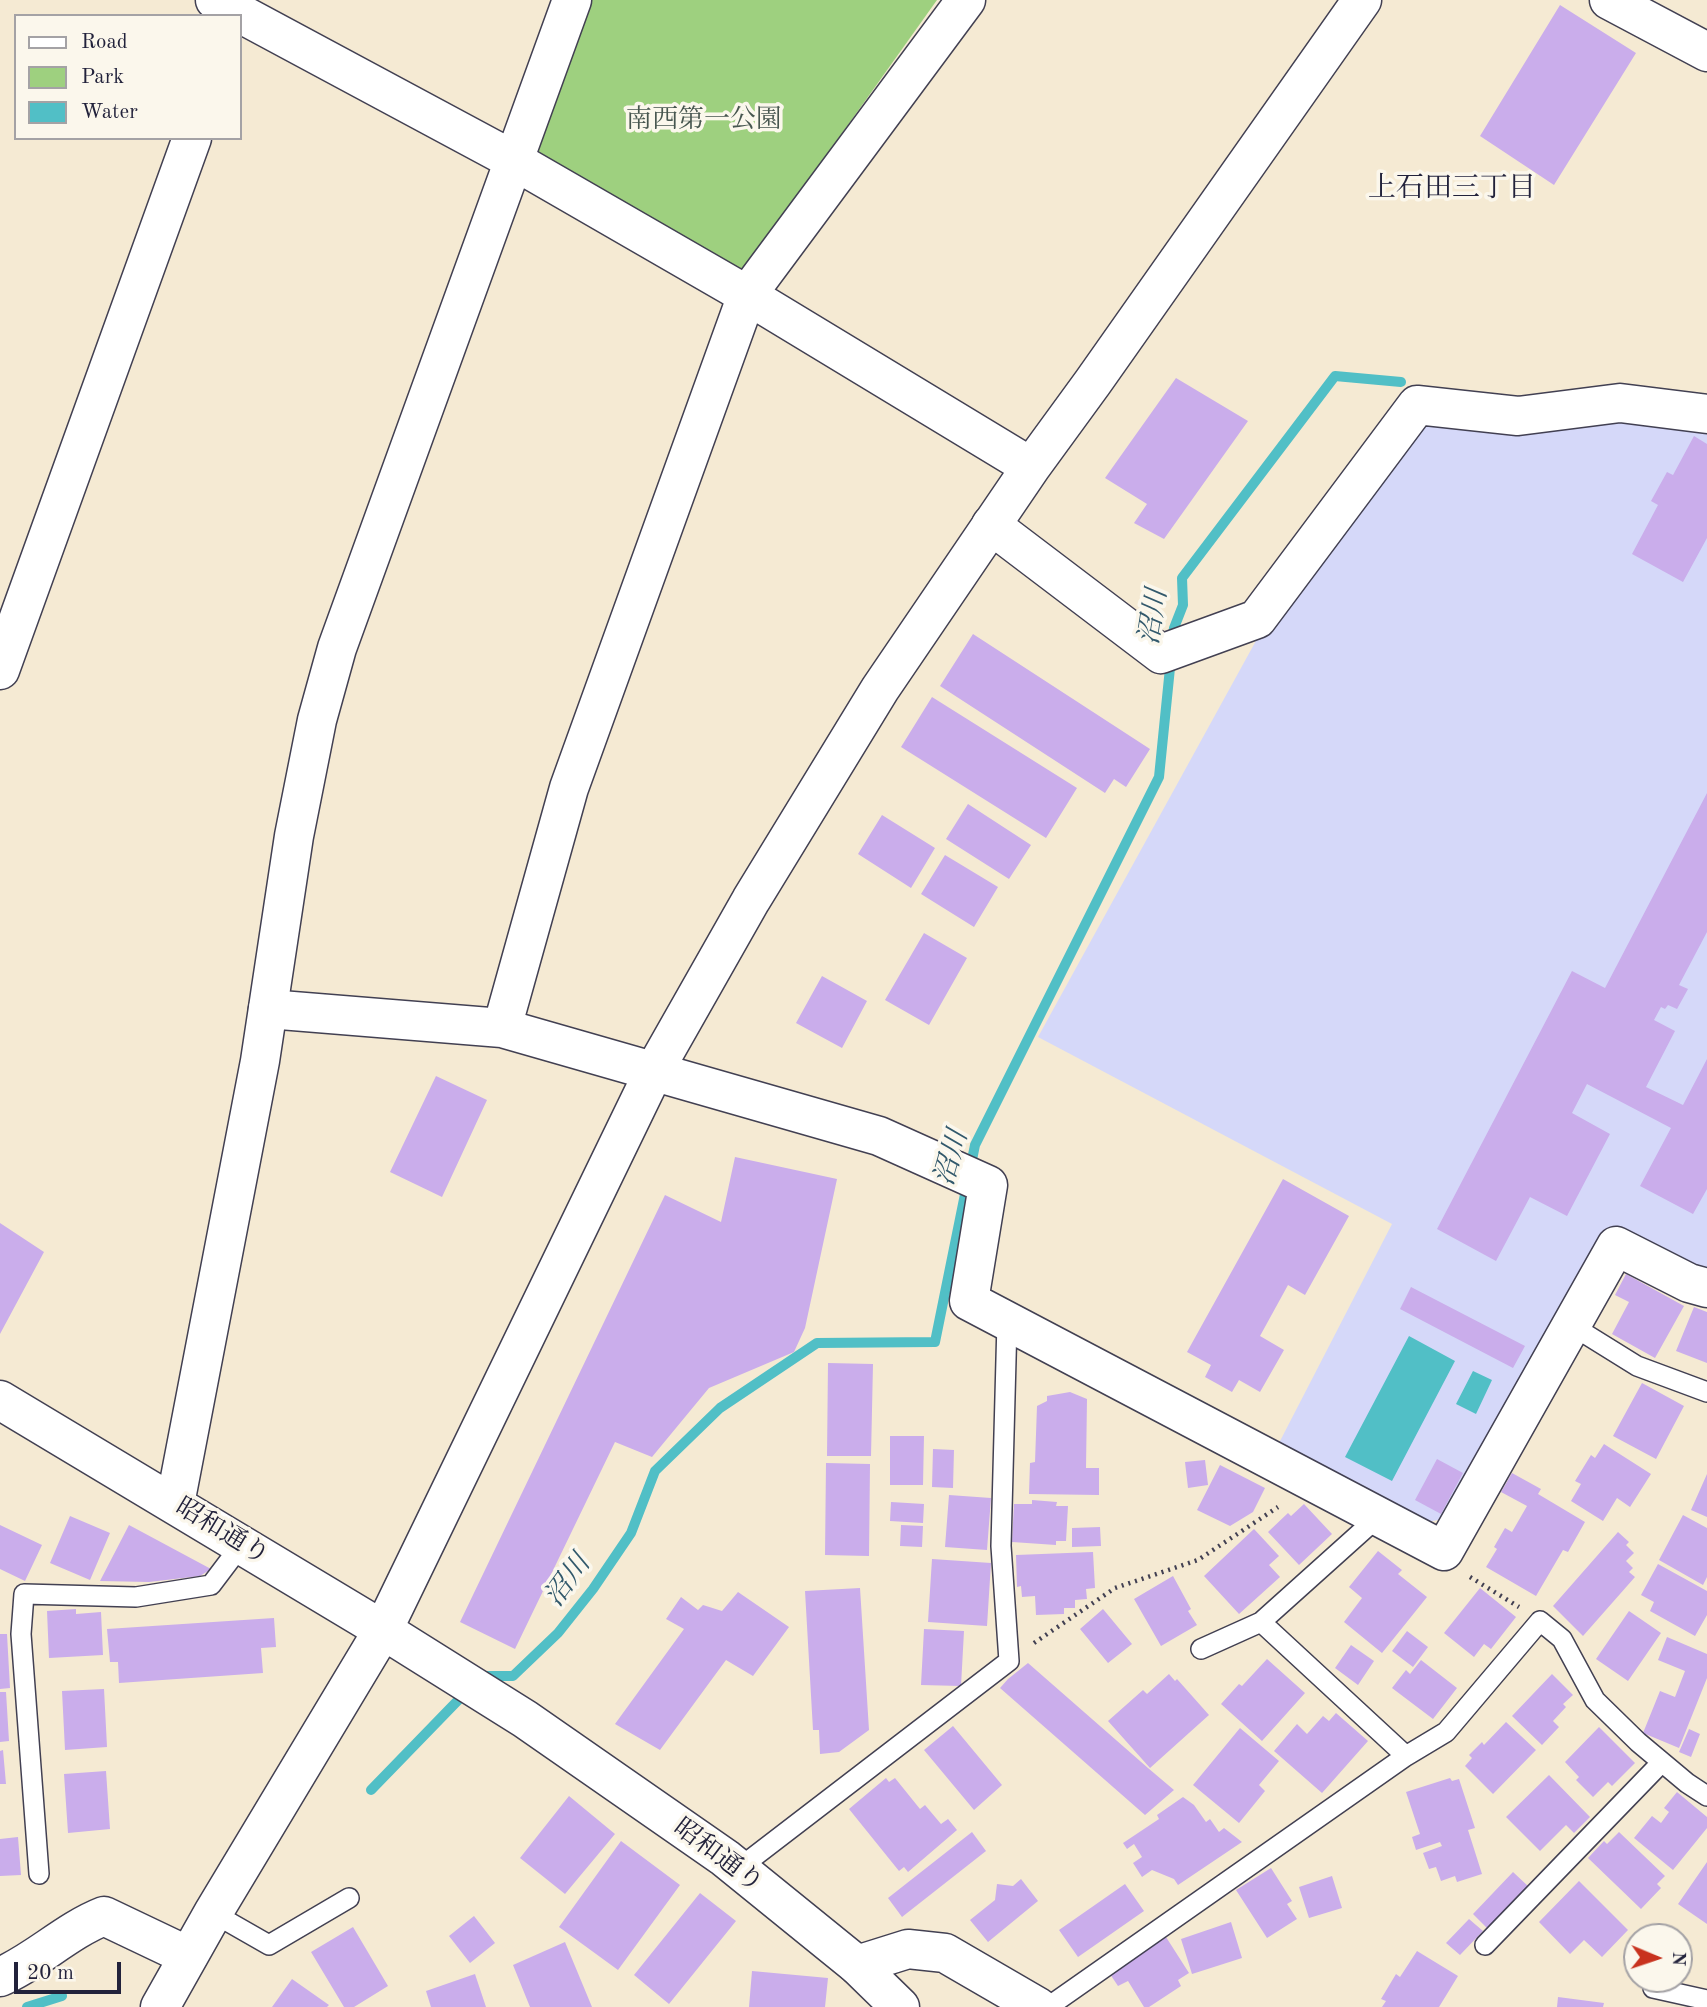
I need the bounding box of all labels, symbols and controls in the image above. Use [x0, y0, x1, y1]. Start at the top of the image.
legend [14, 14, 242, 140]
text: Road [81, 32, 128, 53]
text: Park [81, 67, 124, 88]
text: Water [81, 102, 138, 123]
park label: 南西第一公園 [626, 104, 782, 136]
district label: 上石田三丁目 [1368, 172, 1536, 206]
water label: 沼川 [1133, 587, 1175, 647]
water label: 沼川 [928, 1126, 976, 1190]
street label: 昭和通り [169, 1492, 275, 1572]
water label: 沼川 [538, 1548, 598, 1614]
street label: 昭和通り [667, 1812, 769, 1900]
north arrow [1623, 1923, 1693, 1993]
scale bar [18, 1948, 124, 1992]
text: N [1668, 1951, 1687, 1966]
text: 20 m [27, 1963, 74, 1984]

